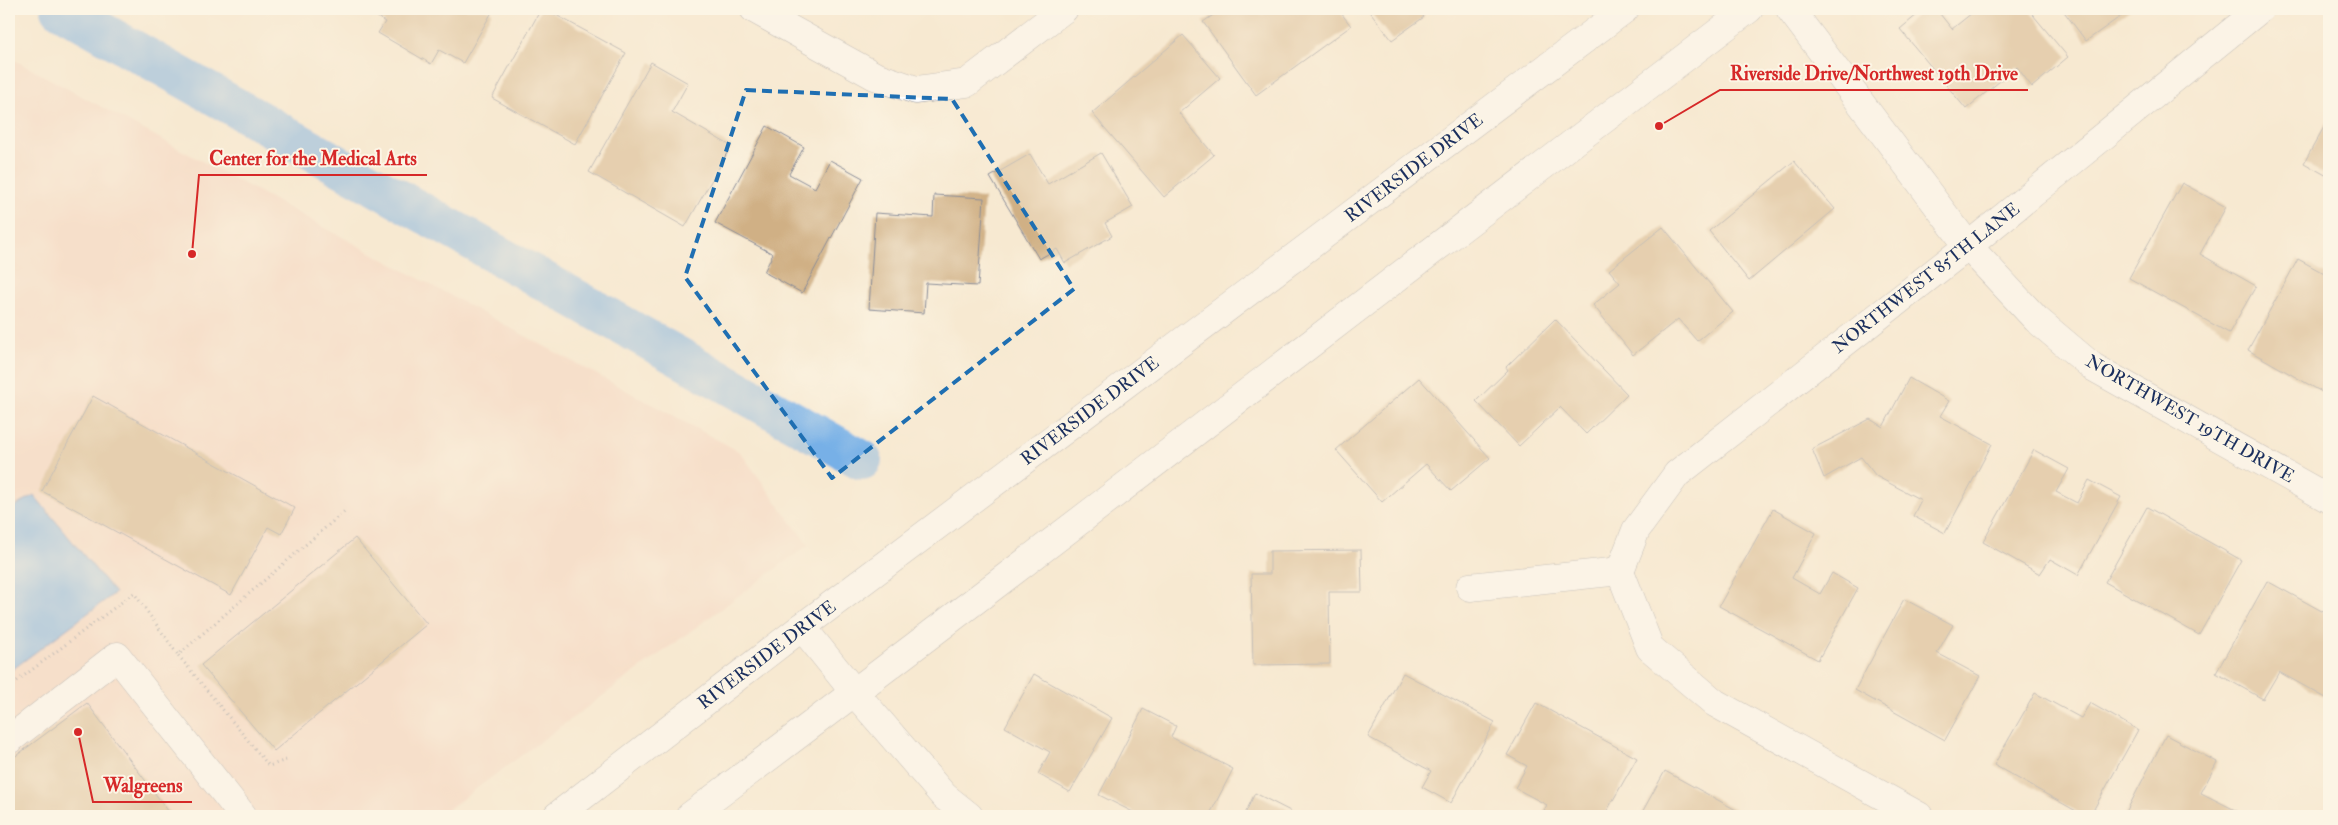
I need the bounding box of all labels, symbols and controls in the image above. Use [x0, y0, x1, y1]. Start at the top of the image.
callout: Riverside Drive/Northwest 19th Drive [1720, 56, 2028, 90]
text: Riverside Drive/Northwest 19th Drive [1730, 62, 2018, 86]
street label: RIVERSIDE DRIVE [1340, 108, 1488, 228]
callout: Center for the Medical Arts [199, 141, 427, 175]
text: Center for the Medical Arts [209, 147, 417, 171]
street label: NORTHWEST 85TH LANE [1828, 198, 2024, 358]
street label: NORTHWEST 19TH DRIVE [2082, 350, 2298, 488]
street label: RIVERSIDE DRIVE [1016, 351, 1164, 471]
street label: RIVERSIDE DRIVE [693, 595, 841, 715]
callout: Walgreens [93, 768, 192, 802]
text: Walgreens [103, 774, 183, 799]

